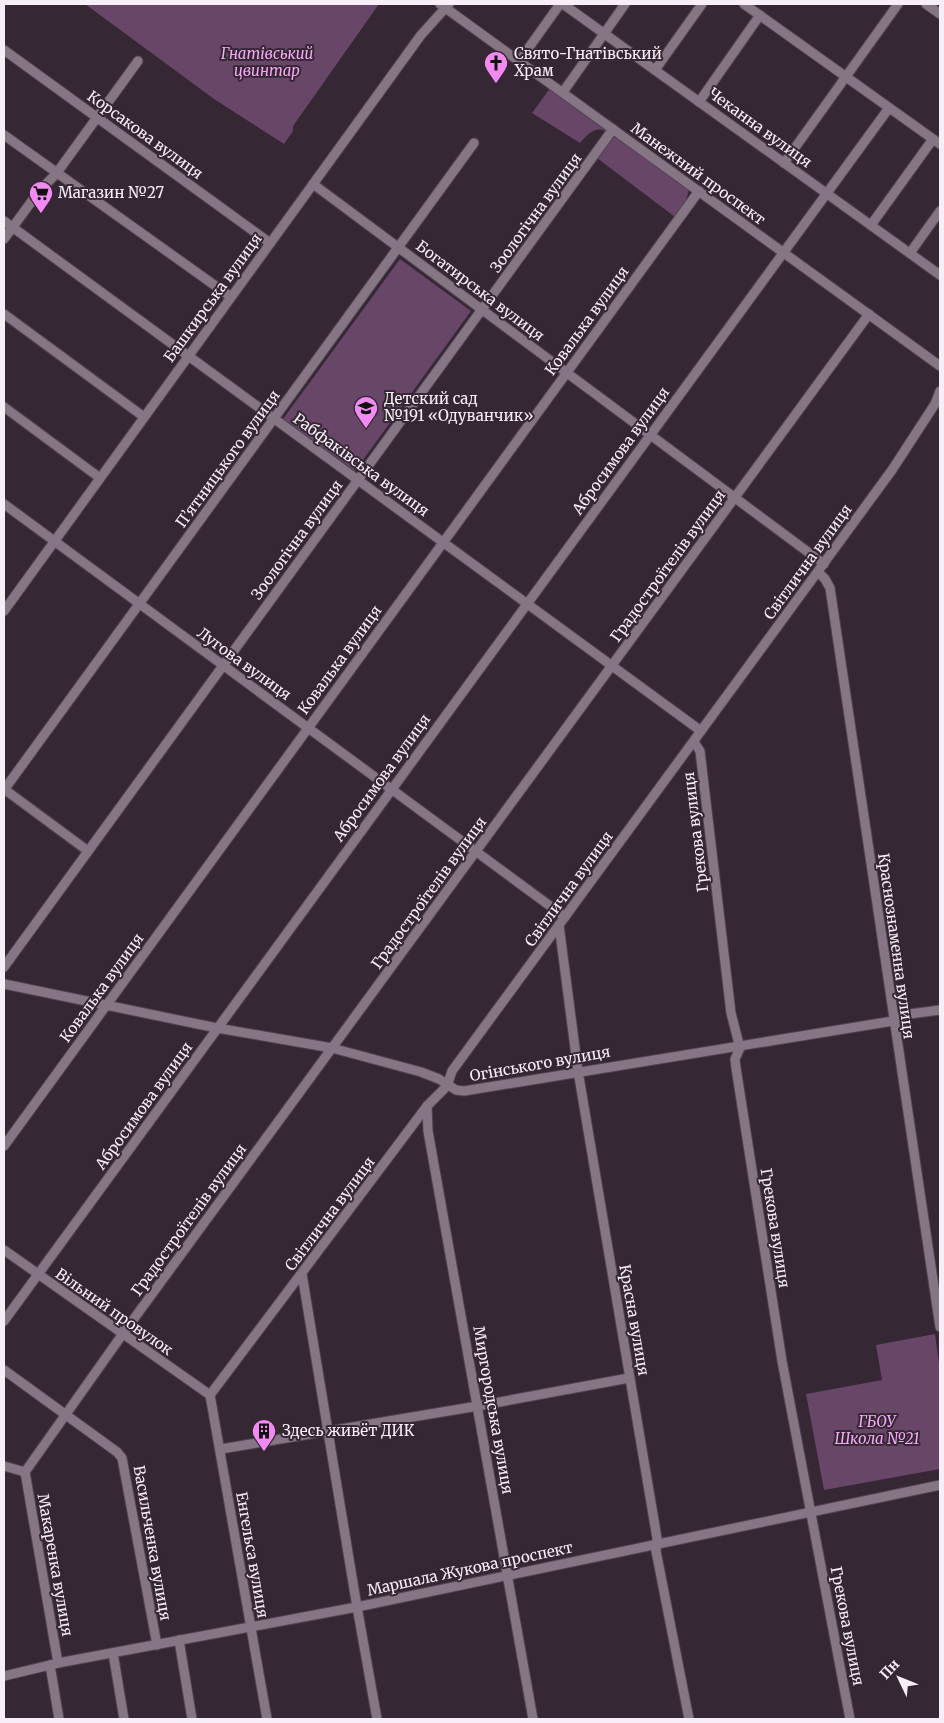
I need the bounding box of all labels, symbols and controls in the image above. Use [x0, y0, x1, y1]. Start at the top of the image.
park label: Гнатівський цвинтар [221, 44, 314, 80]
place label: Свято-Гнатівський Храм [514, 44, 662, 80]
church icon: Свято-Гнатівський Храм [483, 50, 509, 84]
street label: Чеканна вулиця [705, 84, 816, 172]
street label: Корсакова вулиця [84, 86, 207, 183]
street label: Манежний проспект [627, 118, 769, 229]
street label: Зоологічна вулиця [486, 149, 585, 276]
supermarket icon: Магазин №27 [28, 180, 54, 214]
place label: Магазин №27 [58, 183, 164, 202]
street label: Башкирська вулиця [159, 229, 266, 366]
street label: Богатирська вулиця [412, 236, 548, 345]
street label: Ковалька вулиця [541, 262, 633, 379]
street label: Абросимова вулиця [567, 383, 673, 519]
street label: П’ятницького вулиця [171, 386, 284, 531]
place label: Детский сад №191 «Одуванчик» [384, 389, 534, 425]
school or university icon: Детский сад №191 «Одуванчик» [353, 395, 379, 429]
street label: Рабфаківська вулиця [290, 409, 433, 520]
street label: Зоологічна вулиця [247, 476, 346, 603]
street label: Градостроїтелiв вулиця [606, 486, 729, 646]
street label: Світлична вулиця [759, 500, 856, 623]
street label: Ковалька вулиця [294, 601, 386, 718]
street label: Лугова вулиця [194, 623, 295, 704]
street label: Абросимова вулиця [328, 710, 434, 846]
street label: Грекова вулиця [679, 771, 712, 893]
street label: Градостроїтелiв вулиця [367, 813, 490, 973]
street label: Світлична вулиця [520, 827, 617, 950]
street label: Краснознаменна вулиця [874, 852, 919, 1040]
street label: Ковалька вулиця [56, 929, 148, 1046]
street label: Абросимова вулиця [90, 1038, 196, 1174]
street label: Огінського вулиця [468, 1042, 612, 1085]
street label: Градостроїтелiв вулиця [127, 1140, 250, 1300]
street label: Світлична вулиця [281, 1153, 379, 1274]
street label: Грекова вулиця [757, 1167, 794, 1289]
street label: Красна вулиця [615, 1263, 654, 1377]
street label: Вільний провулок [52, 1264, 177, 1360]
street label: Миргородська вулиця [469, 1324, 518, 1495]
park label: ГБОУ Школа №21 [834, 1412, 920, 1448]
building icon: Здесь живёт ДИК [251, 1418, 277, 1452]
place label: Здесь живёт ДИК [282, 1421, 415, 1440]
street label: Васильченка вулиця [129, 1464, 176, 1622]
street label: Енгельса вулиця [232, 1490, 273, 1620]
street label: Макаренка вулиця [34, 1492, 77, 1638]
street label: Маршала Жукова проспект [365, 1537, 574, 1600]
street label: Грекова вулиця [827, 1565, 868, 1687]
north arrow [874, 1653, 924, 1703]
text: Пн [876, 1655, 903, 1683]

